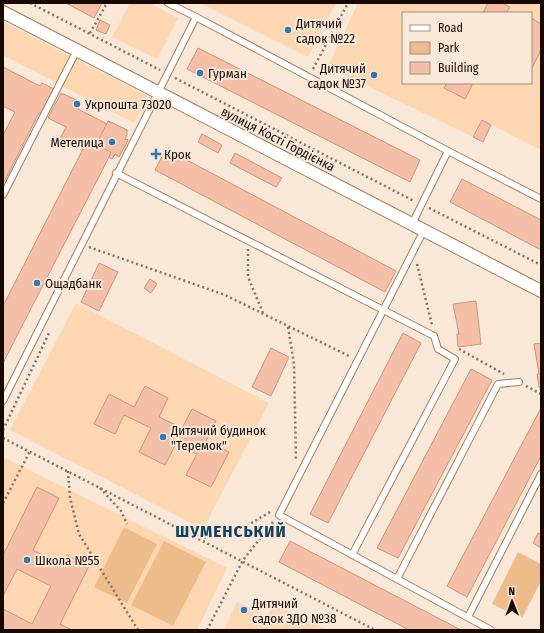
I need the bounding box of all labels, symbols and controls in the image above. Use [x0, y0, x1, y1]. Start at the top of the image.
legend [402, 12, 532, 84]
place label: Дитячий садок №22 [295, 16, 355, 46]
text: Road [438, 21, 463, 35]
marker: Дитячий садок №22 [283, 25, 293, 35]
text: Park [438, 41, 460, 55]
place label: Дитячий садок №37 [308, 61, 366, 91]
text: Building [438, 61, 479, 75]
place label: Гурман [208, 66, 247, 81]
marker: Гурман [195, 68, 205, 78]
marker: Дитячий садок №37 [369, 70, 379, 80]
place label: Укрпошта 73020 [84, 97, 172, 112]
marker: Укрпошта 73020 [72, 99, 82, 109]
street label: вулиця Кості Гордієнка [219, 104, 337, 174]
place label: Метелица [50, 135, 104, 150]
marker: Метелица [107, 137, 117, 147]
place label: Крок [164, 147, 191, 162]
marker: Крок [151, 149, 161, 159]
place label: Ощадбанк [45, 276, 101, 291]
marker: Ощадбанк [32, 278, 42, 288]
place label: Дитячий будинок "Теремок" [170, 423, 266, 453]
marker: Дитячий будинок "Теремок" [158, 432, 168, 442]
district label: ШУМЕНСЬКИЙ [175, 521, 287, 542]
place label: Школа №55 [35, 553, 99, 568]
marker: Школа №55 [22, 555, 32, 565]
north arrow [492, 581, 532, 621]
text: N [508, 585, 515, 598]
place label: Дитячий садок ЗДО №38 [251, 596, 336, 626]
marker: Дитячий садок ЗДО №38 [239, 605, 249, 615]

